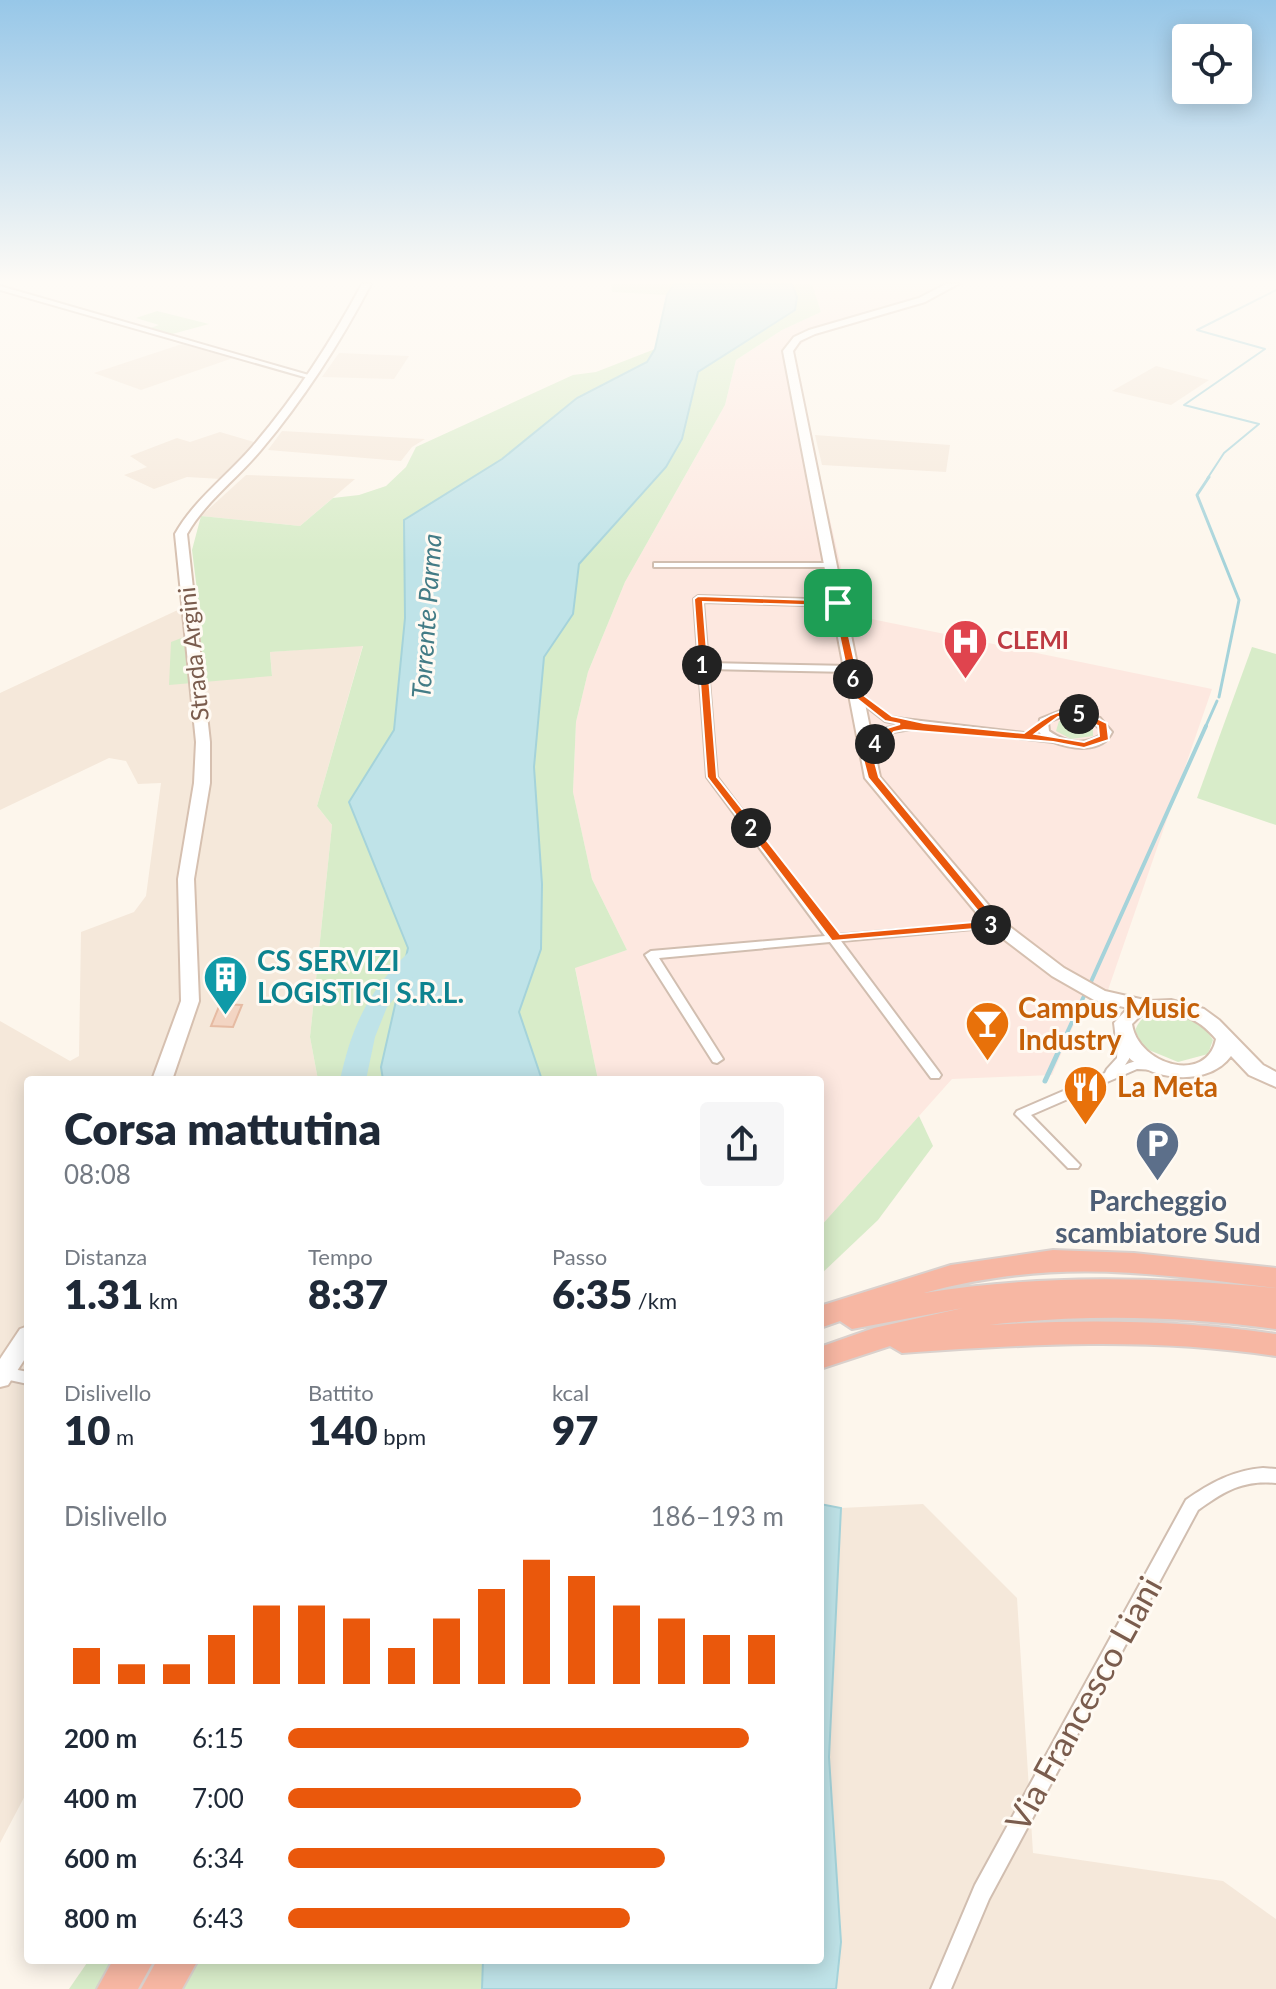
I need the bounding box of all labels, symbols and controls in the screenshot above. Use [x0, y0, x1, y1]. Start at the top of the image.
map controls [1172, 24, 1252, 104]
button: locate [1172, 24, 1252, 104]
water label: Torrente Parma [404, 532, 448, 699]
pin [804, 569, 872, 637]
icon: arrive [816, 581, 860, 625]
street label: Strada Argini [171, 586, 214, 722]
hospital icon: CLEMI [942, 617, 990, 680]
place label: CLEMI [997, 625, 1069, 654]
pin: 1 [682, 645, 722, 685]
text: 1 [696, 651, 708, 678]
pin: 6 [833, 659, 873, 699]
text: 6 [847, 665, 859, 692]
pin: 5 [1059, 694, 1099, 734]
text: 5 [1073, 700, 1085, 727]
pin: 4 [855, 724, 895, 764]
text: 4 [869, 730, 881, 757]
pin: 2 [731, 808, 771, 848]
text: 2 [745, 814, 757, 841]
pin: 3 [971, 905, 1011, 945]
text: 3 [985, 911, 997, 938]
place label: CS SERVIZI LOGISTICI S.R.L. [257, 943, 464, 1009]
building icon: CS SERVIZI LOGISTICI S.R.L. [202, 953, 250, 1016]
place label: Campus Music Industry [1018, 990, 1200, 1056]
bar icon: Campus Music Industry [963, 1000, 1011, 1063]
restaurant icon: La Meta [1062, 1063, 1110, 1126]
place label: La Meta [1117, 1069, 1218, 1103]
text: Corsa mattutina [64, 1102, 381, 1154]
button: share [700, 1102, 784, 1186]
parking icon: Parcheggio scambiatore Sud [1134, 1120, 1182, 1183]
text: 08:08 [64, 1158, 131, 1190]
place label: Parcheggio scambiatore Sud [1055, 1183, 1261, 1249]
text: Distanza [64, 1243, 147, 1270]
text: Tempo [308, 1243, 373, 1270]
text: Passo [552, 1243, 607, 1270]
text: 1.31 [64, 1270, 143, 1318]
text: 8:37 [308, 1270, 388, 1318]
text: 6:35 [552, 1270, 632, 1318]
text: km [143, 1287, 178, 1314]
text: /km [632, 1287, 677, 1314]
text: Dislivello [64, 1379, 151, 1406]
text: Battito [308, 1379, 374, 1406]
text: kcal [552, 1379, 589, 1406]
text: 10 [64, 1406, 110, 1454]
text: 140 [308, 1406, 378, 1454]
text: 97 [552, 1406, 598, 1454]
text: m [110, 1423, 134, 1450]
text: bpm [378, 1423, 426, 1450]
text: Dislivello [64, 1500, 167, 1532]
text: 186–193 m [650, 1500, 784, 1532]
street label: Via Francesco Liani [996, 1569, 1170, 1838]
text: 200 m [64, 1722, 137, 1754]
text: 6:15 [192, 1722, 244, 1754]
text: 400 m [64, 1782, 137, 1814]
text: 7:00 [192, 1782, 244, 1814]
text: 600 m [64, 1842, 137, 1874]
text: 6:34 [192, 1842, 244, 1874]
text: 800 m [64, 1902, 137, 1934]
text: 6:43 [192, 1902, 244, 1934]

